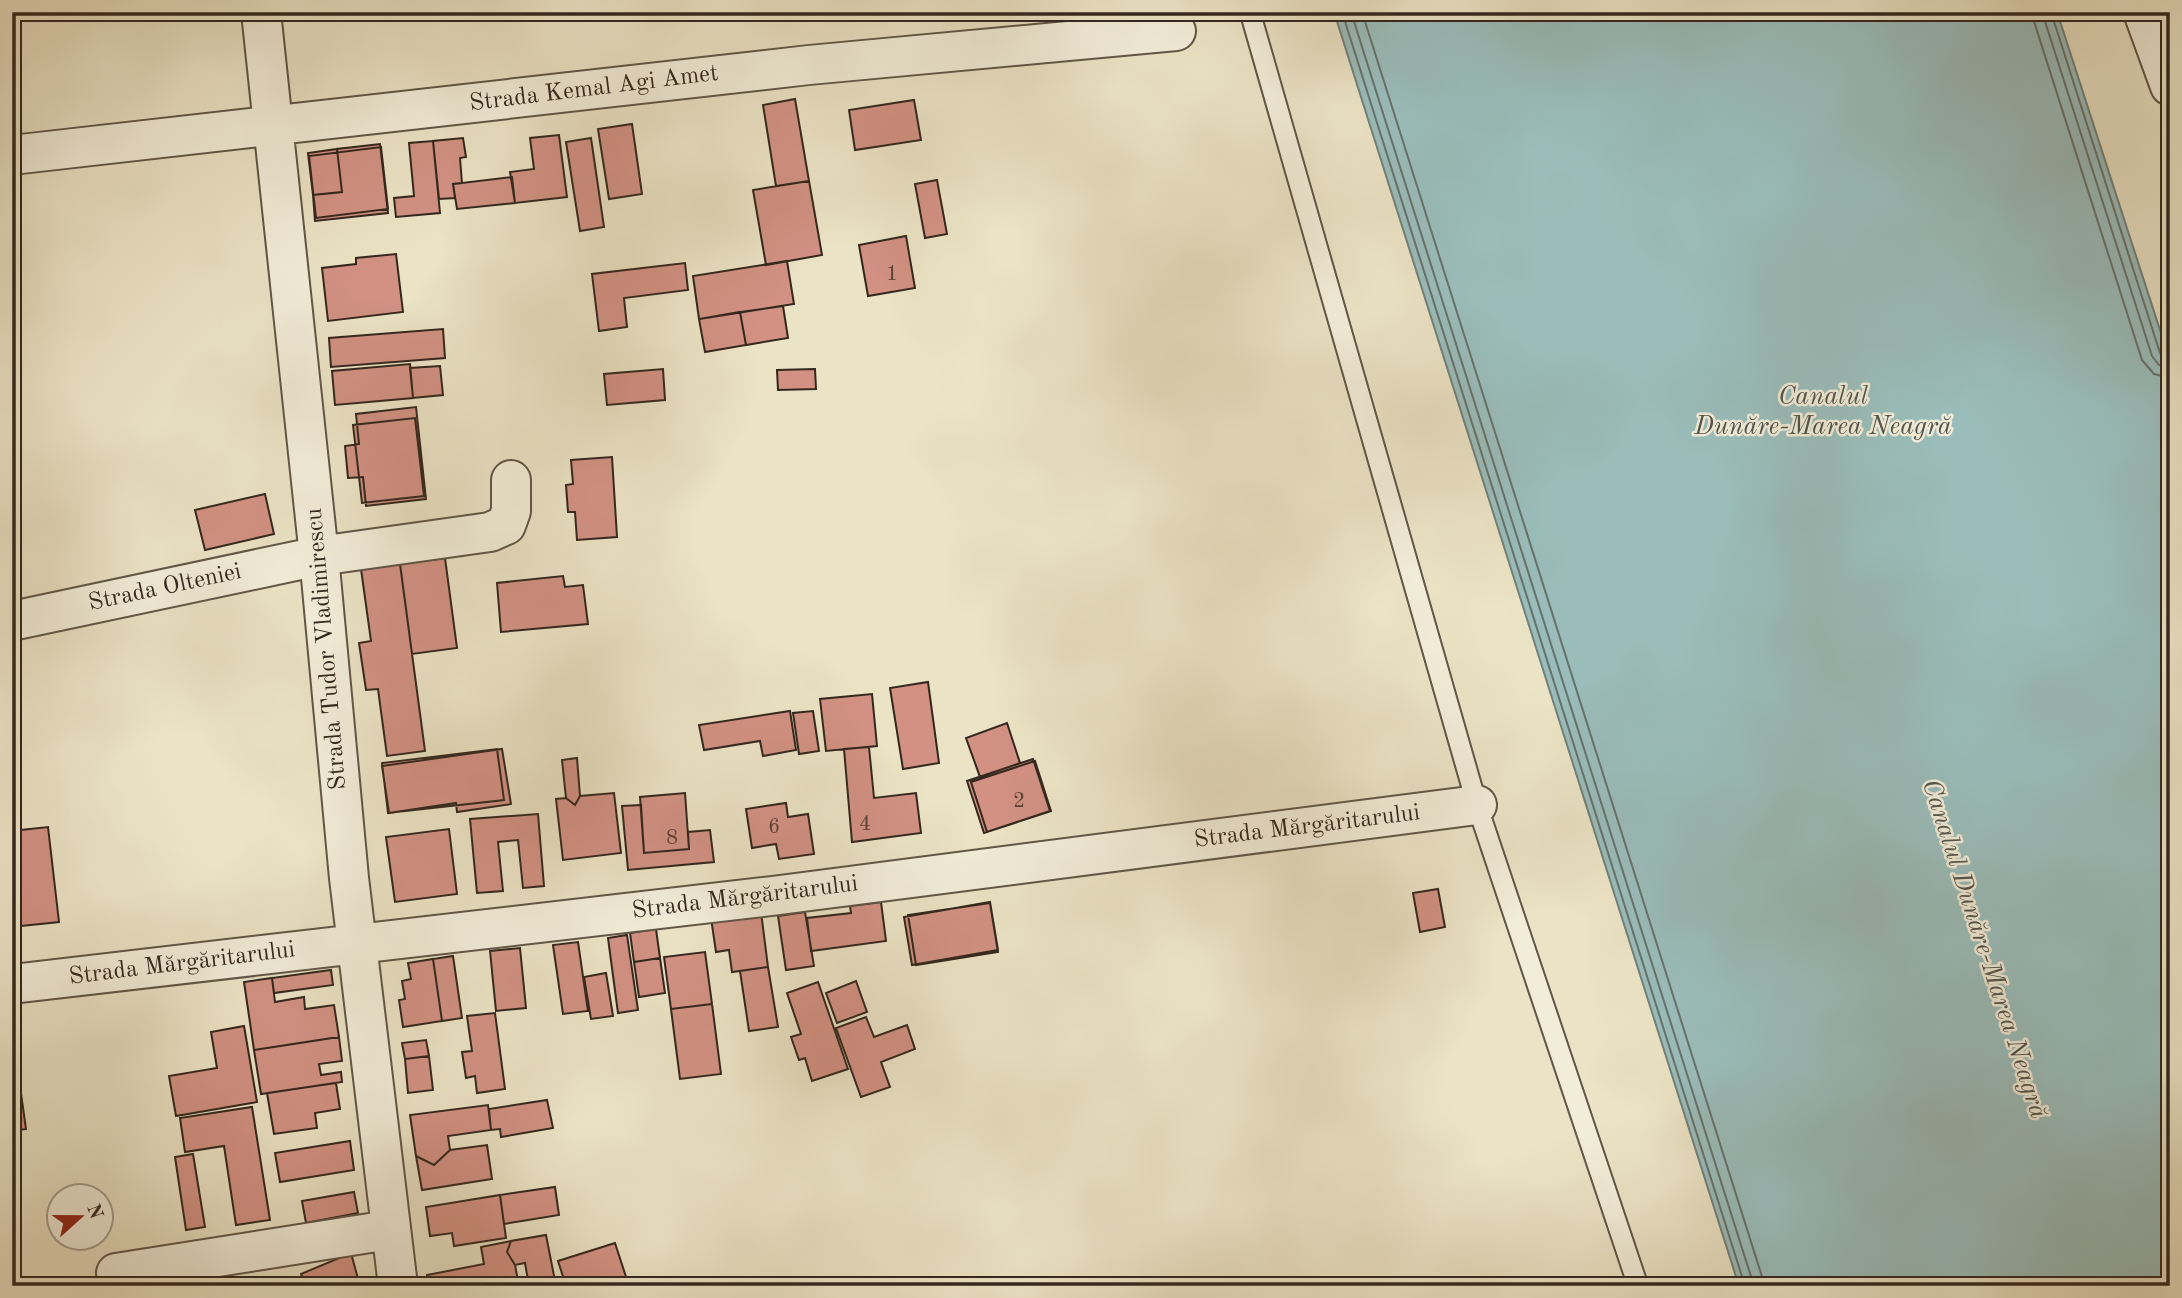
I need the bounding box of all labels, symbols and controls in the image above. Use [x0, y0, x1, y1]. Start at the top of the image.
street label: Strada Kemal Agi Amet [468, 62, 720, 116]
house number: 1 [886, 264, 898, 285]
water label: Canalul Dunăre-Marea Neagră [1693, 384, 1952, 440]
street label: Strada Tudor Vladimirescu [303, 507, 351, 791]
street label: Strada Olteniei [86, 560, 244, 616]
water label: Canalul Dunăre-Marea Neagră [1917, 776, 2051, 1122]
house number: 2 [1013, 791, 1025, 812]
street label: Strada Mărgăritarului [1193, 801, 1421, 853]
house number: 4 [859, 814, 871, 835]
house number: 6 [768, 817, 780, 838]
house number: 8 [666, 828, 678, 849]
street label: Strada Mărgăritarului [631, 872, 859, 924]
street label: Strada Mărgăritarului [68, 938, 296, 990]
north arrow [46, 1182, 116, 1252]
text: N [82, 1202, 105, 1222]

